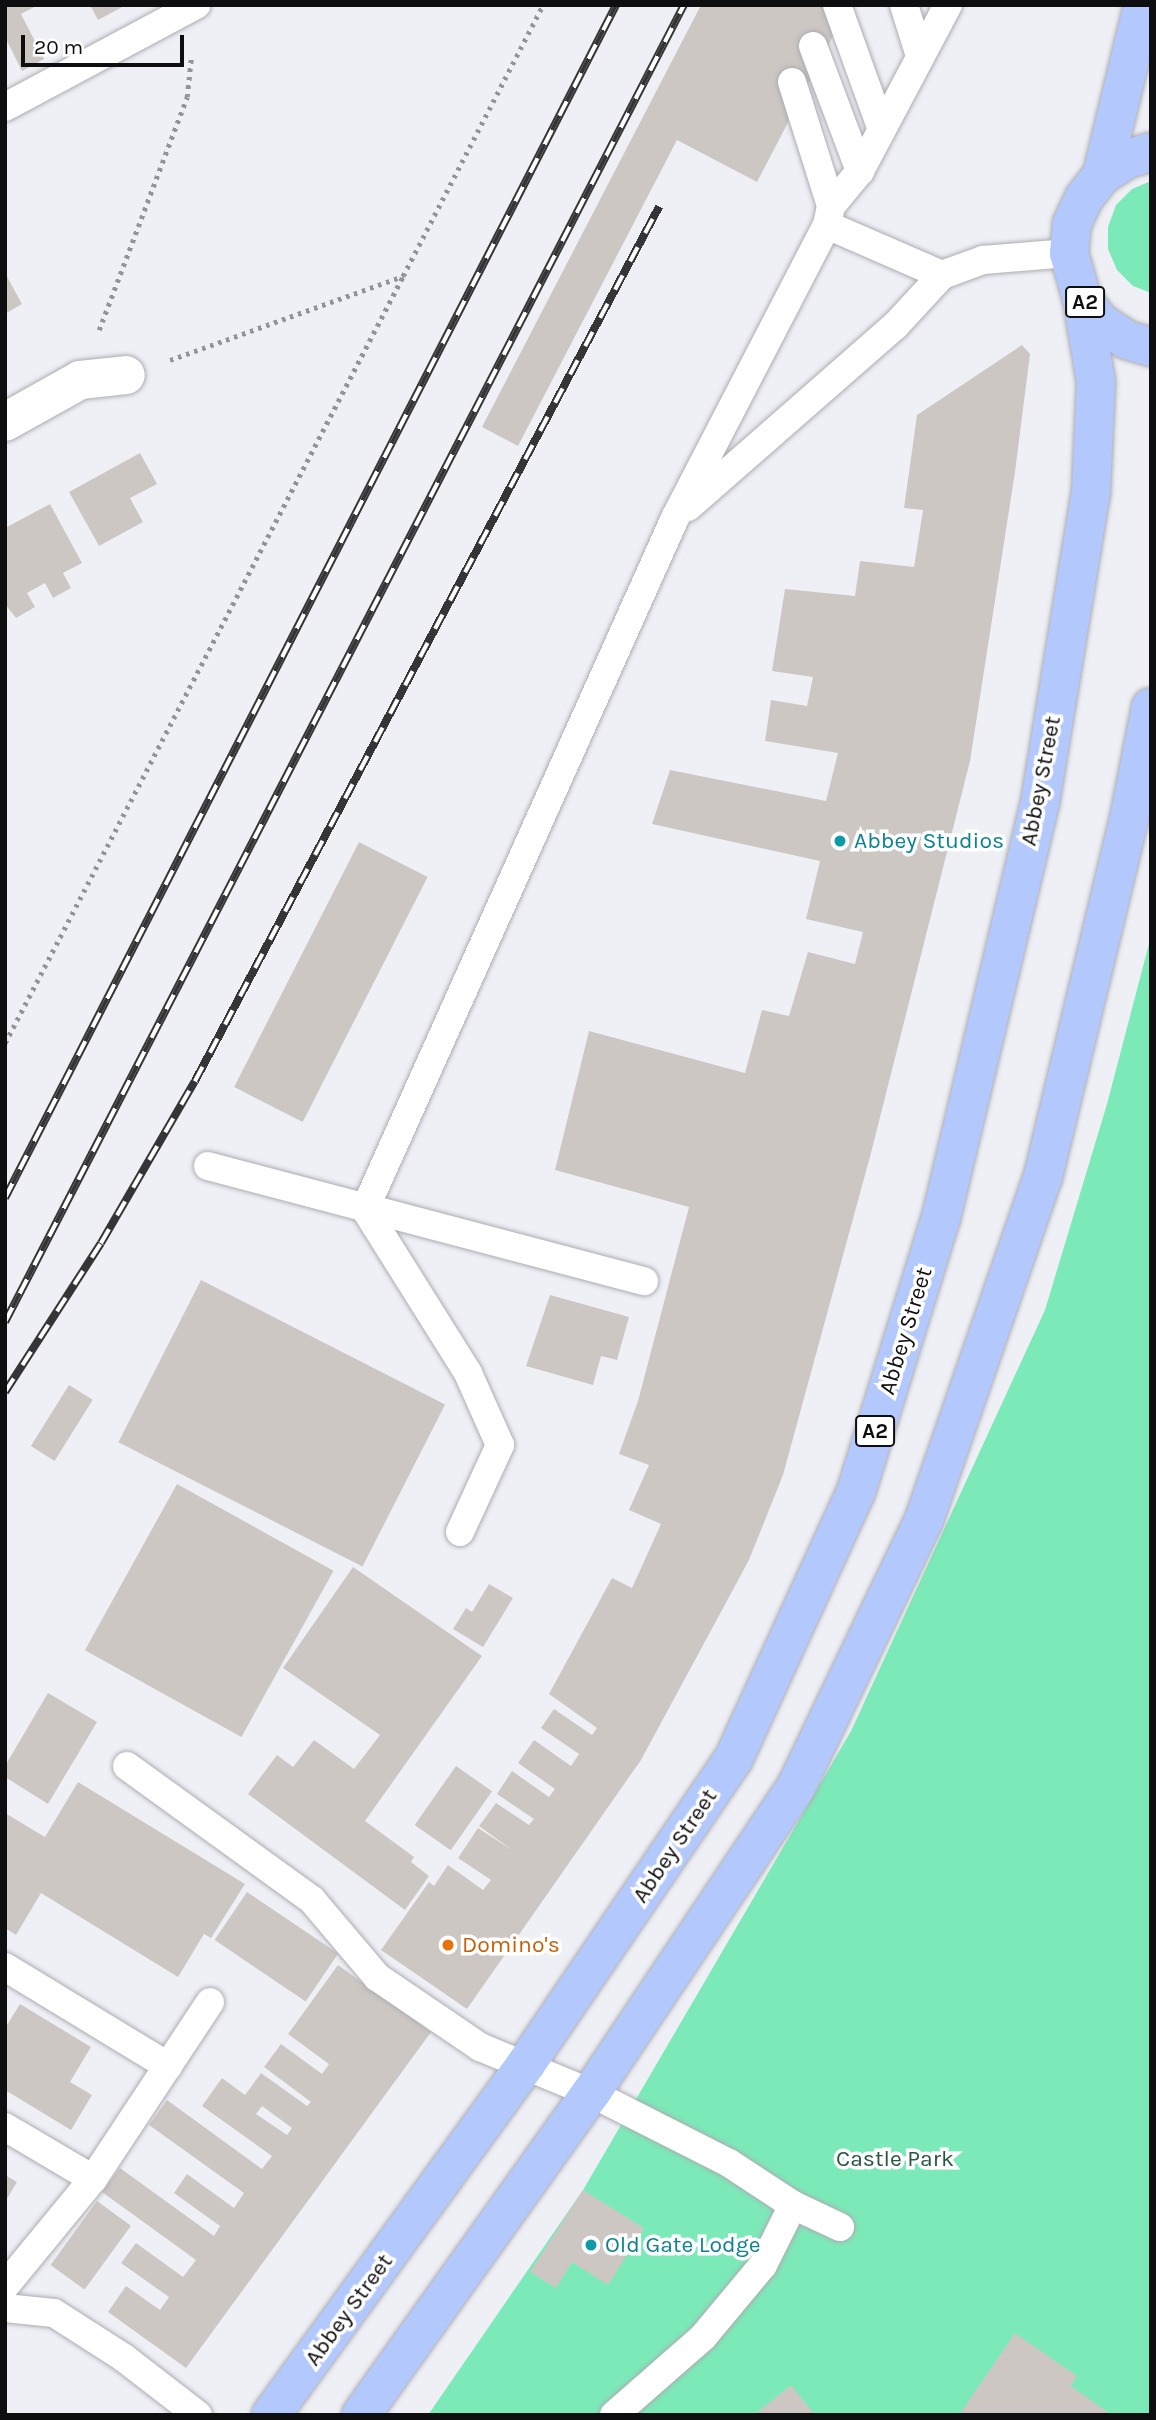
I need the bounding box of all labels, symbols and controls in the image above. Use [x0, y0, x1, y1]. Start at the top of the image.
scale bar [24, 21, 187, 65]
text: 20 m [34, 35, 83, 59]
road number: A2 [1064, 284, 1106, 320]
street label: Abbey Street [1015, 714, 1067, 848]
place label: Abbey Studios [854, 827, 1004, 855]
marker: Abbey Studios [832, 833, 848, 849]
street label: Abbey Street [874, 1264, 938, 1398]
road number: A2 [854, 1414, 896, 1448]
street label: Abbey Street [627, 1784, 723, 1908]
place label: Domino's [462, 1931, 560, 1959]
marker: Domino's [440, 1937, 456, 1953]
park label: Castle Park [836, 2145, 954, 2173]
place label: Old Gate Lodge [605, 2231, 761, 2259]
marker: Old Gate Lodge [583, 2237, 599, 2253]
street label: Abbey Street [299, 2249, 399, 2371]

